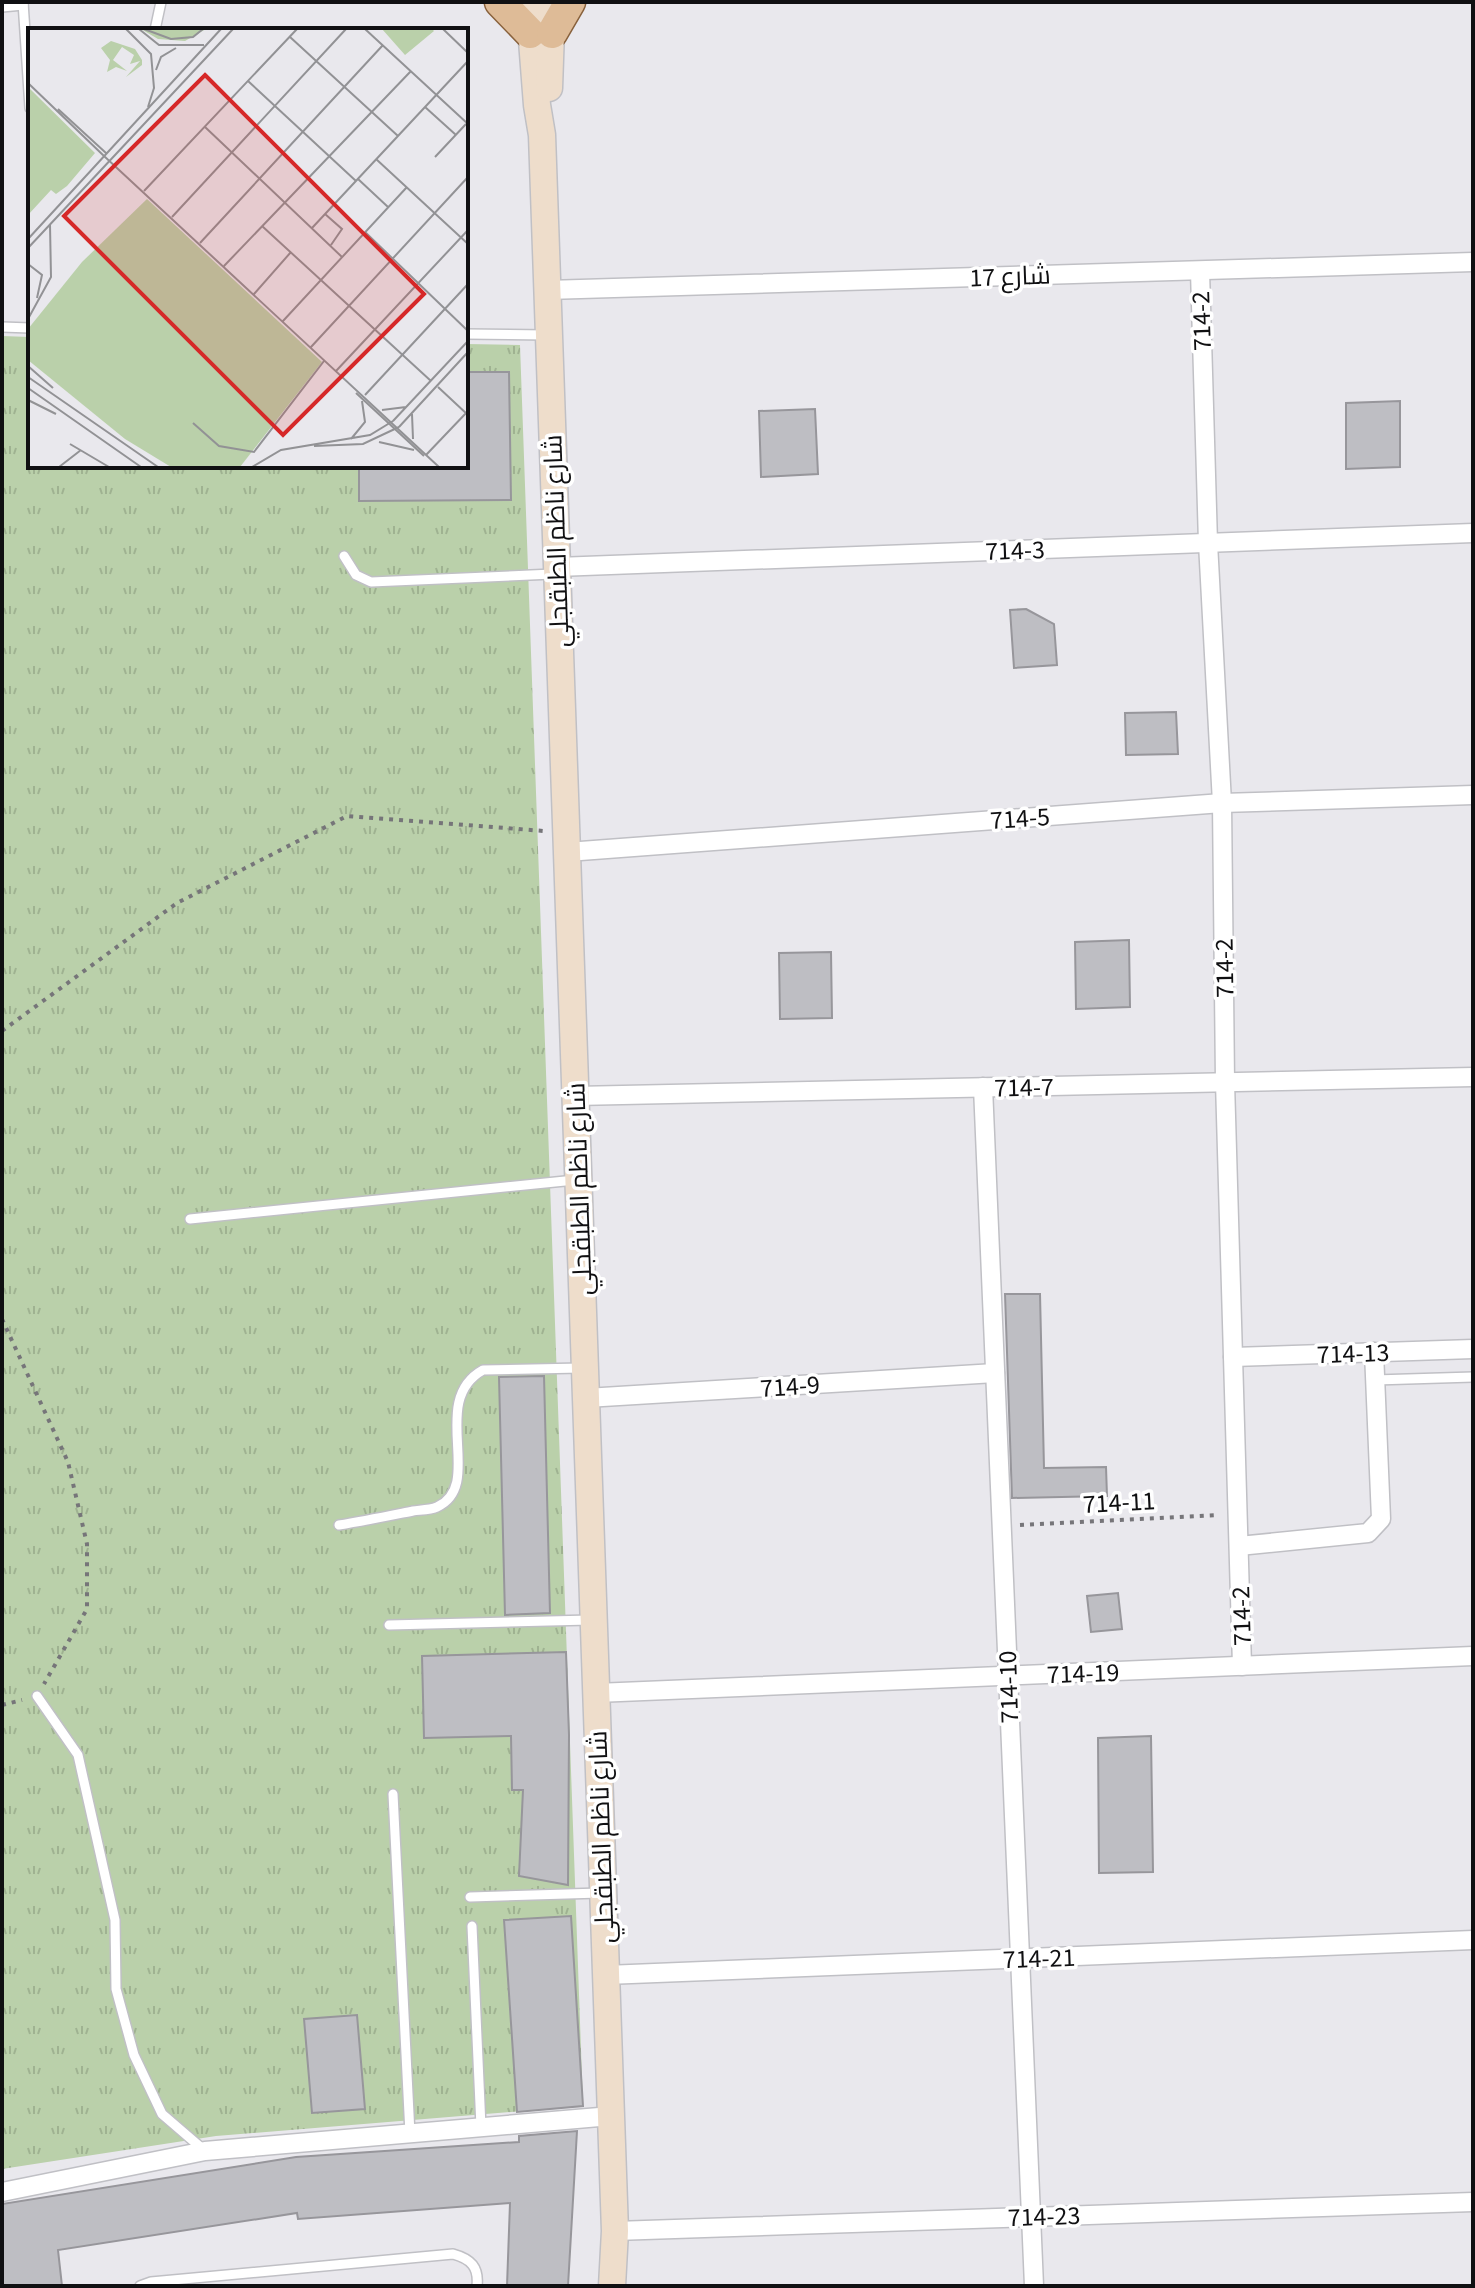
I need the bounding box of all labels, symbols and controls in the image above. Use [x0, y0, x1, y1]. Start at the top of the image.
inset map [28, 28, 468, 468]
street label: شارع 17 [969, 257, 1051, 296]
street label: 714-2 [1182, 290, 1221, 352]
street label: شارع ناظم الطبقجلي [534, 434, 581, 648]
street label: 714-3 [984, 531, 1046, 570]
street label: 714-5 [989, 798, 1051, 839]
street label: 714-2 [1205, 938, 1244, 998]
street label: 714-7 [994, 1068, 1054, 1107]
street label: شارع ناظم الطبقجلي [557, 1082, 604, 1296]
street label: 714-13 [1316, 1334, 1390, 1373]
street label: 714-9 [759, 1366, 821, 1407]
street label: 714-11 [1082, 1482, 1156, 1523]
street label: 714-2 [1222, 1585, 1261, 1647]
street label: 714-10 [989, 1650, 1028, 1724]
street label: 714-19 [1046, 1654, 1120, 1693]
street label: شارع ناظم الطبقجلي [579, 1730, 626, 1944]
street label: 714-21 [1002, 1939, 1076, 1978]
street label: 714-23 [1007, 2197, 1081, 2236]

